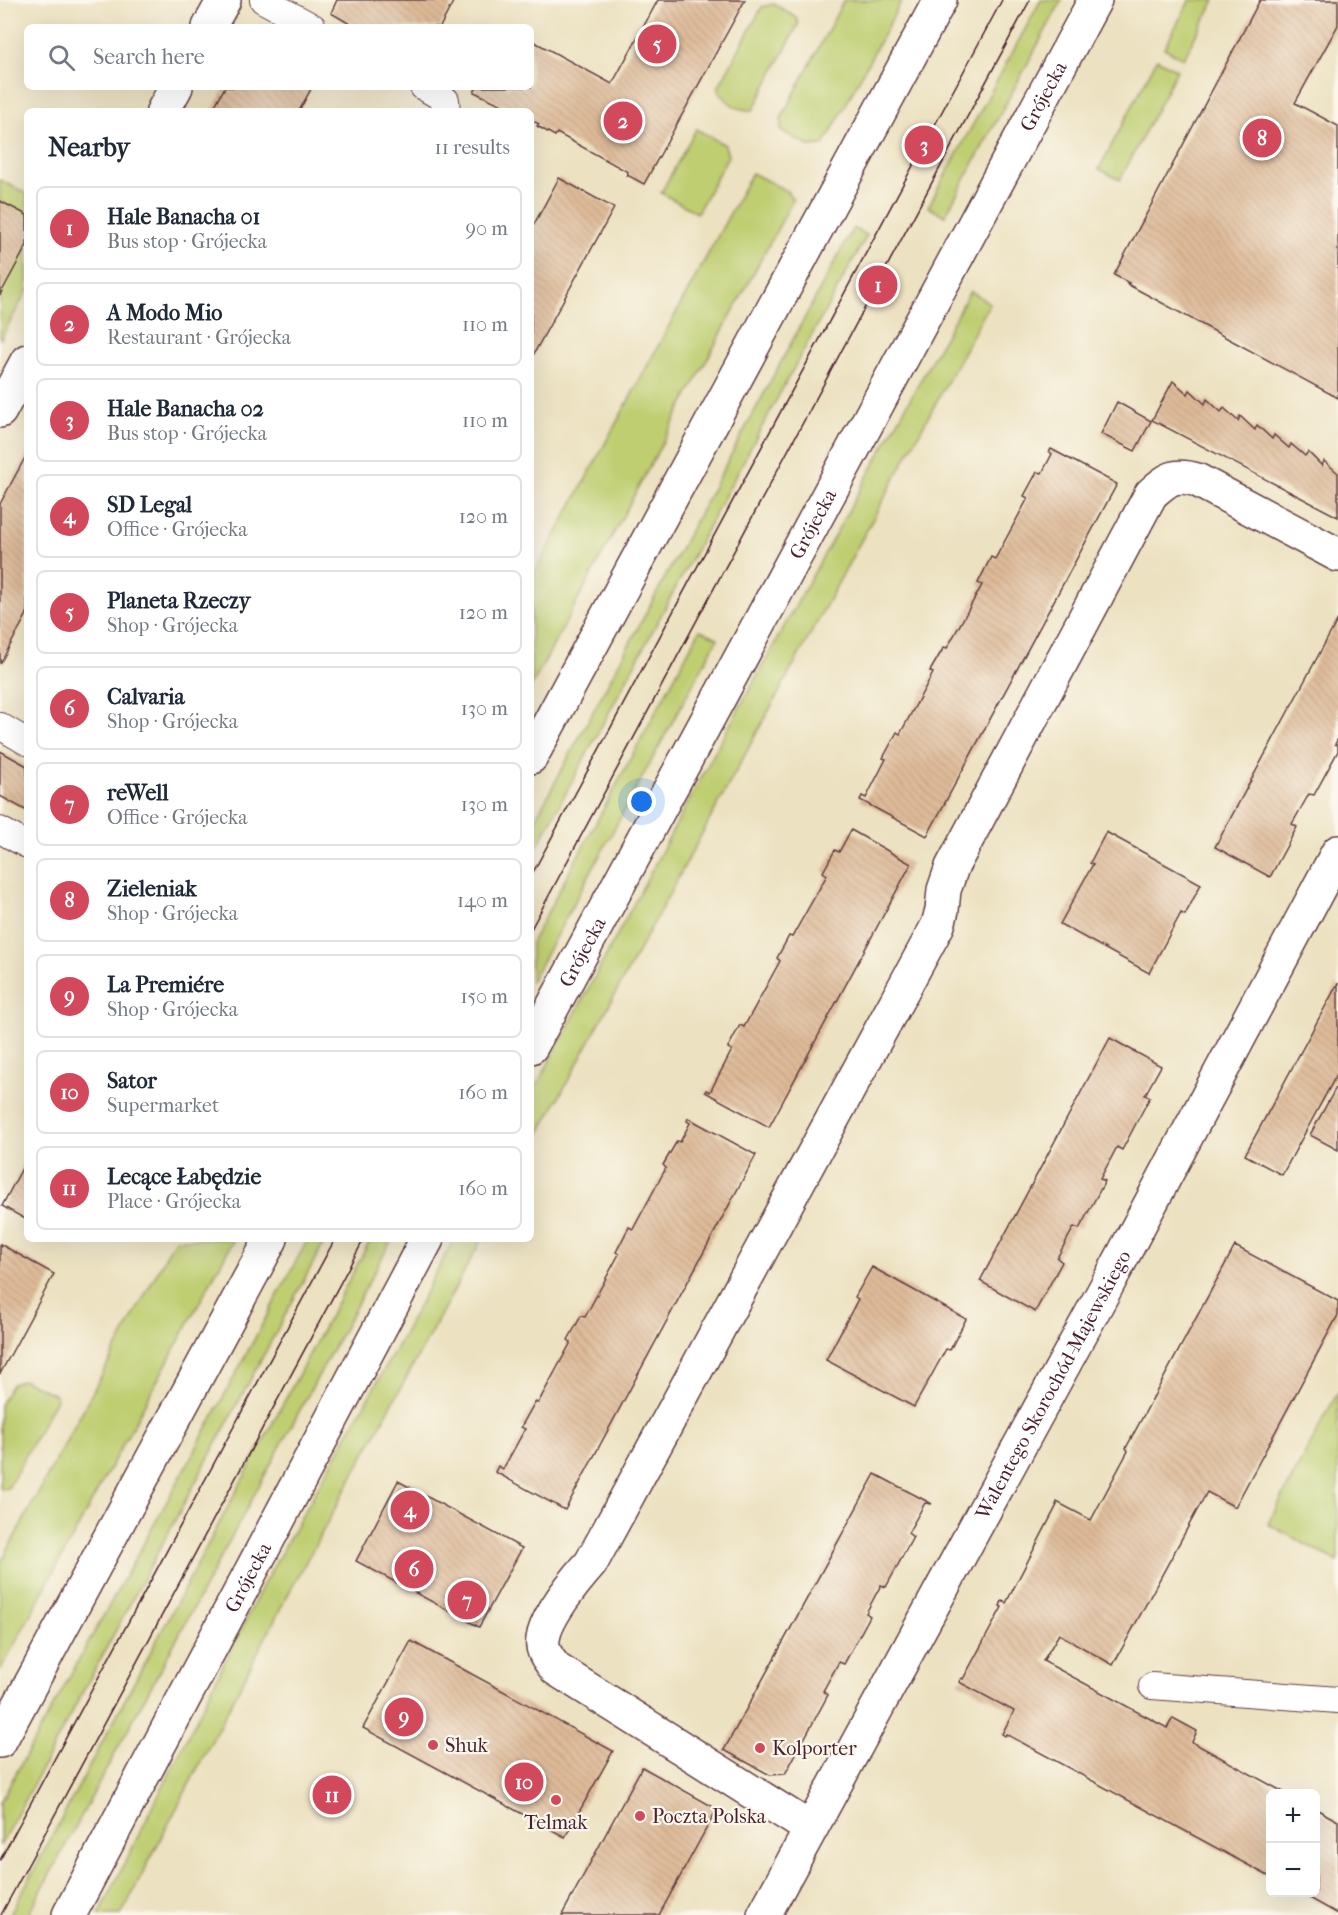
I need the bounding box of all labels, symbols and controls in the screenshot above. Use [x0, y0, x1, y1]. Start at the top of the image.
pin: 5 [638, 22, 676, 66]
search box [24, 24, 534, 90]
icon: search [45, 41, 78, 74]
text: Search here [93, 44, 205, 70]
street label: Grójecka [1016, 57, 1072, 135]
pin: 2 [604, 98, 642, 144]
pin: 8 [1242, 116, 1282, 160]
pin: 3 [904, 122, 944, 168]
text: Nearby [48, 132, 130, 163]
text: 11 results [435, 136, 510, 159]
text: Hale Banacha 01 [107, 204, 260, 230]
text: 1 [66, 217, 73, 240]
text: 90 m [466, 217, 508, 240]
text: Bus stop · Grójecka [107, 230, 267, 253]
pin: 1 [858, 262, 898, 308]
text: A Modo Mio [107, 300, 222, 326]
text: 2 [64, 313, 75, 336]
text: 110 m [462, 313, 508, 336]
text: Restaurant · Grójecka [107, 326, 291, 349]
text: Hale Banacha 02 [107, 396, 264, 422]
text: 3 [65, 409, 74, 432]
text: 110 m [462, 409, 508, 432]
text: Bus stop · Grójecka [107, 422, 267, 445]
street label: Grójecka [785, 485, 842, 563]
text: SD Legal [107, 492, 192, 518]
text: 4 [64, 505, 75, 528]
text: 120 m [459, 505, 508, 528]
text: Office · Grójecka [107, 518, 247, 541]
text: Planeta Rzeczy [107, 588, 251, 614]
text: 5 [65, 601, 74, 624]
text: 120 m [459, 601, 508, 624]
text: Shop · Grójecka [107, 614, 238, 637]
text: Calvaria [107, 684, 185, 710]
text: 6 [64, 697, 75, 720]
text: 130 m [461, 697, 508, 720]
text: Shop · Grójecka [107, 710, 238, 733]
text: reWell [107, 780, 168, 806]
your location [627, 787, 656, 816]
text: 7 [65, 793, 74, 816]
text: 130 m [461, 793, 508, 816]
text: Office · Grójecka [107, 806, 247, 829]
text: Zieleniak [107, 876, 197, 902]
text: 8 [64, 889, 75, 912]
text: 140 m [457, 889, 508, 912]
text: Shop · Grójecka [107, 902, 238, 925]
street label: Grójecka [555, 913, 611, 991]
text: La Premiére [107, 972, 224, 998]
text: 9 [64, 985, 75, 1008]
text: 150 m [460, 985, 508, 1008]
text: Shop · Grójecka [107, 998, 238, 1021]
text: Sator [107, 1068, 157, 1094]
text: 10 [60, 1081, 79, 1104]
text: 160 m [458, 1081, 508, 1104]
text: Supermarket [107, 1094, 219, 1117]
text: Lecące Łabędzie [107, 1164, 261, 1190]
text: 11 [62, 1177, 77, 1200]
text: 160 m [458, 1177, 508, 1200]
text: Place · Grójecka [107, 1190, 241, 1213]
street label: Walentego Skorochód-Majewskiego [970, 1246, 1136, 1524]
pin: 4 [390, 1488, 430, 1532]
street label: Grójecka [220, 1538, 276, 1617]
pin: 6 [394, 1546, 434, 1592]
pin: 7 [448, 1578, 486, 1622]
pin: 9 [384, 1694, 424, 1740]
place label: Shuk [445, 1734, 489, 1757]
place label: Kolporter [772, 1737, 857, 1760]
marker: Shuk [426, 1738, 440, 1752]
marker: Kolporter [753, 1741, 767, 1755]
pin: 10 [504, 1760, 544, 1804]
pin: 11 [312, 1772, 352, 1818]
map controls [1266, 1789, 1320, 1897]
button: + [1266, 1789, 1320, 1843]
marker: Telmak [549, 1793, 563, 1807]
place label: Poczta Polska [652, 1805, 767, 1828]
marker: Poczta Polska [633, 1809, 647, 1823]
place label: Telmak [524, 1811, 588, 1834]
button: − [1266, 1843, 1320, 1897]

